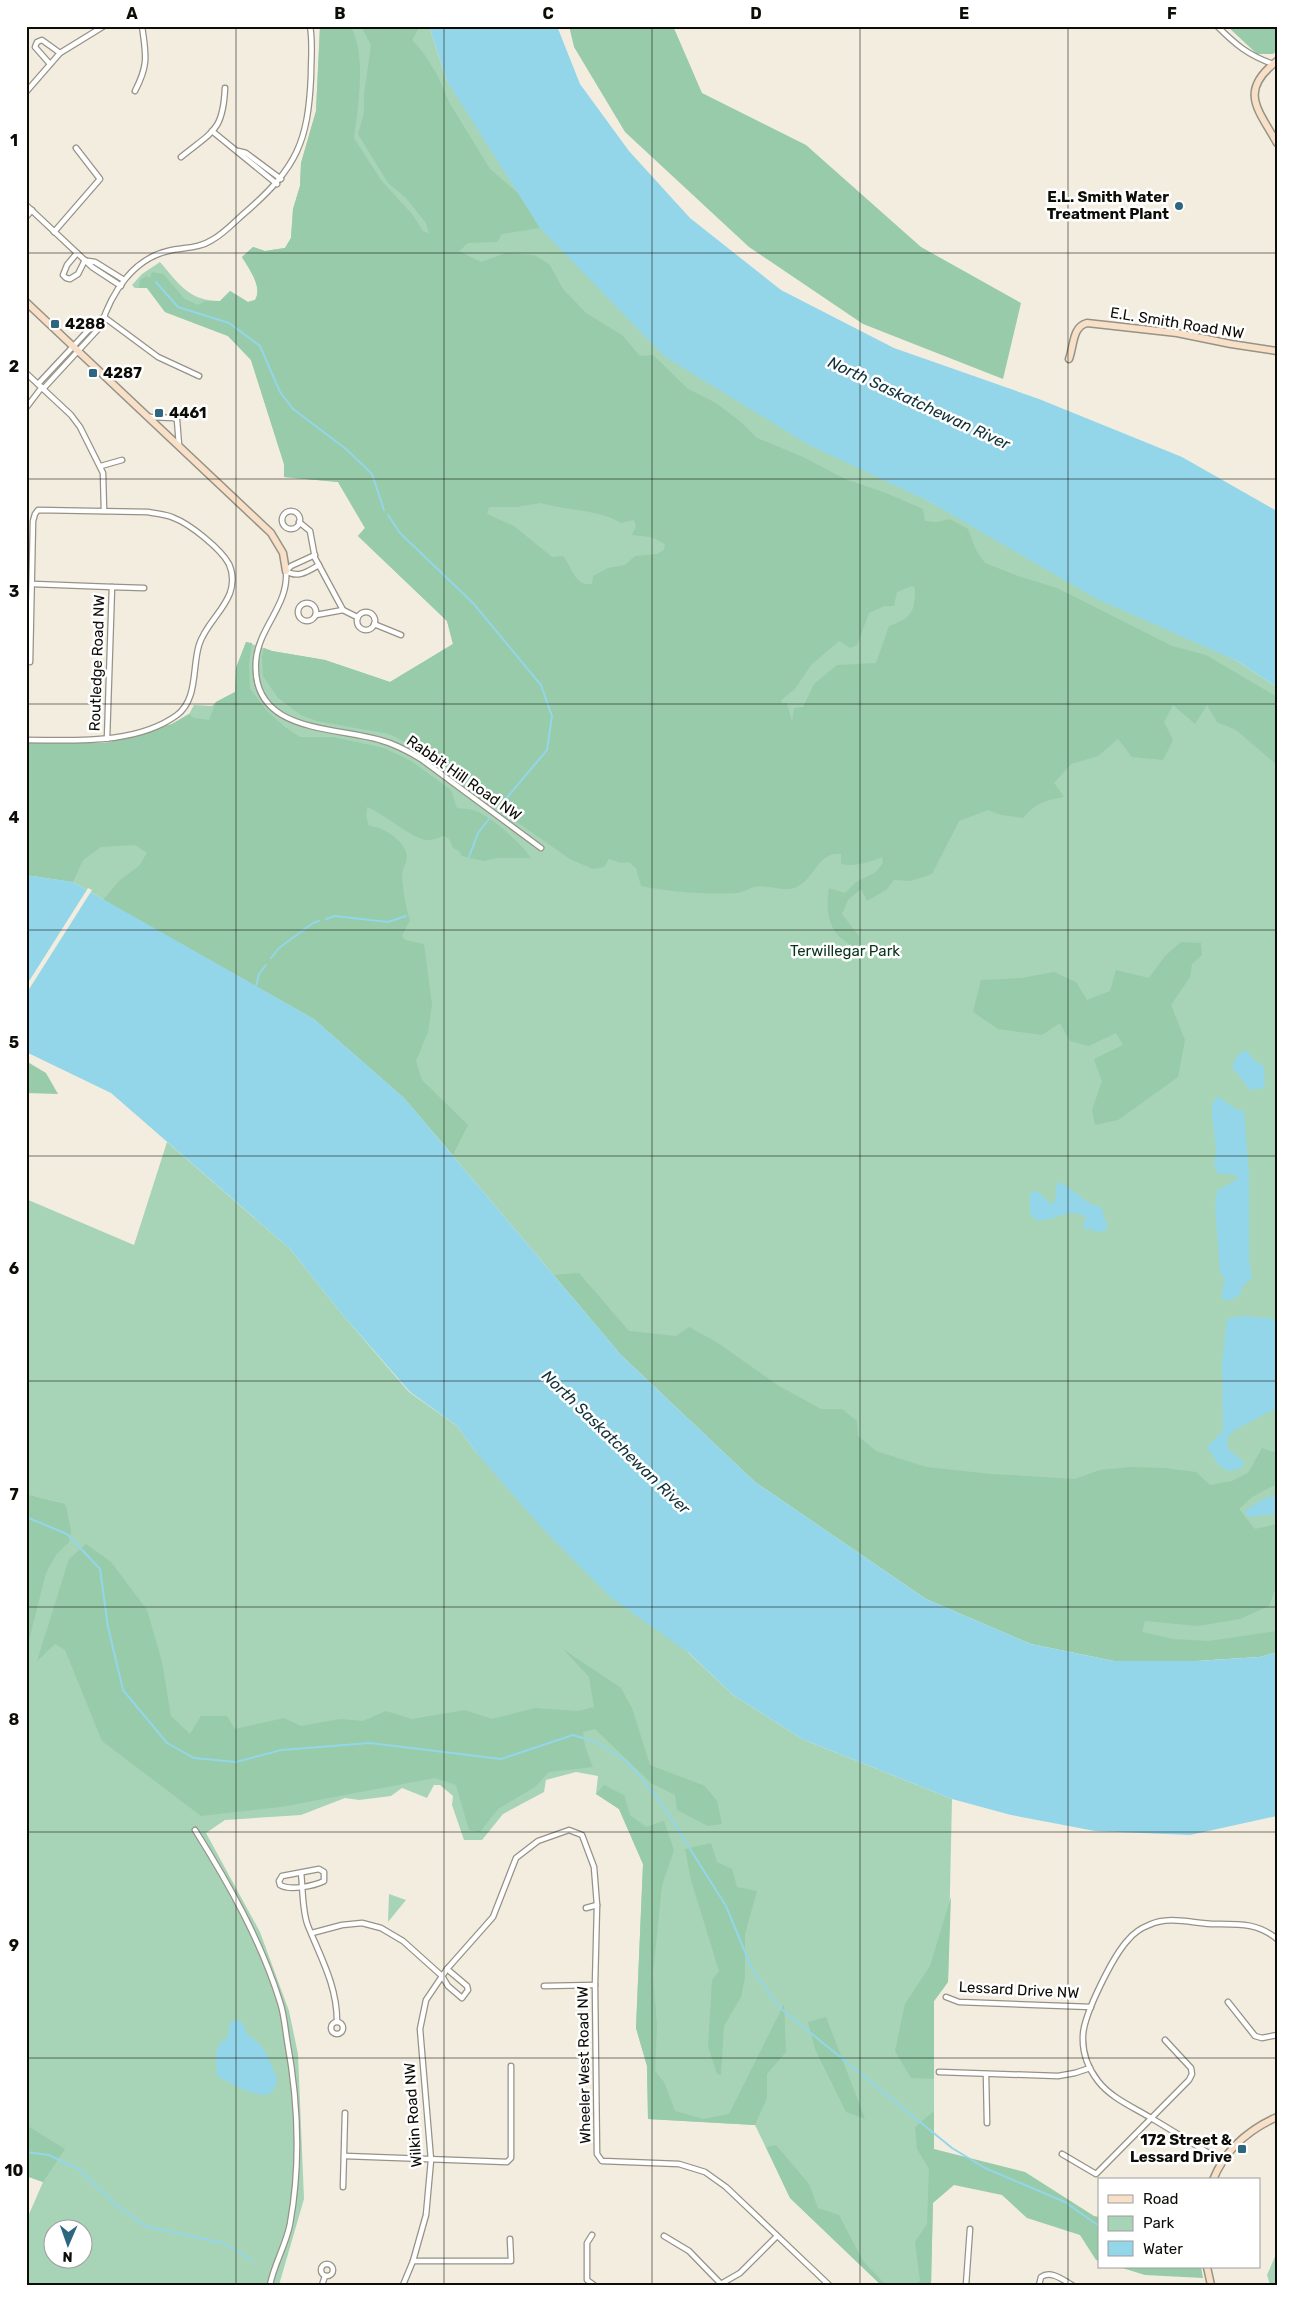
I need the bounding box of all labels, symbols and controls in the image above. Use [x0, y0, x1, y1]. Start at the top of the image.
text: A [126, 4, 138, 23]
text: B [334, 4, 346, 23]
text: C [542, 4, 554, 23]
text: D [750, 4, 762, 23]
text: E [959, 4, 969, 23]
text: F [1167, 4, 1177, 23]
text: 1 [10, 131, 18, 150]
place label: E.L. Smith Water Treatment Plant [1047, 188, 1169, 223]
marker: E.L. Smith Water Treatment Plant [1173, 200, 1185, 212]
street label: E.L. Smith Road NW [1109, 304, 1245, 342]
place label: 4288 [65, 315, 105, 333]
marker: 4288 [49, 318, 61, 330]
water label: North Saskatchewan River [825, 352, 1014, 454]
text: 2 [9, 357, 19, 376]
place label: 4287 [103, 364, 142, 382]
marker: 4287 [87, 367, 99, 379]
place label: 4461 [169, 404, 206, 422]
marker: 4461 [153, 407, 165, 419]
text: 3 [9, 582, 19, 601]
street label: Routledge Road NW [86, 594, 108, 732]
street label: Rabbit Hill Road NW [403, 732, 525, 824]
text: 4 [9, 808, 20, 827]
park label: Terwillegar Park [790, 942, 900, 960]
text: 5 [9, 1033, 19, 1052]
text: 6 [9, 1259, 19, 1278]
water label: North Saskatchewan River [538, 1366, 695, 1518]
text: 7 [9, 1485, 19, 1504]
text: 8 [9, 1710, 20, 1729]
text: 9 [9, 1936, 19, 1955]
street label: Lessard Drive NW [958, 1978, 1080, 2002]
street label: Wheeler West Road NW [574, 1986, 594, 2144]
street label: Wilkin Road NW [400, 2062, 426, 2168]
place label: 172 Street & Lessard Drive [1130, 2131, 1232, 2166]
marker: 172 Street & Lessard Drive [1236, 2143, 1248, 2155]
text: 10 [5, 2161, 24, 2180]
legend [1098, 2178, 1260, 2268]
text: Road [1143, 2190, 1179, 2208]
text: Park [1143, 2214, 1174, 2232]
north arrow [42, 2218, 92, 2268]
text: Water [1143, 2240, 1183, 2258]
text: N [62, 2248, 73, 2265]

